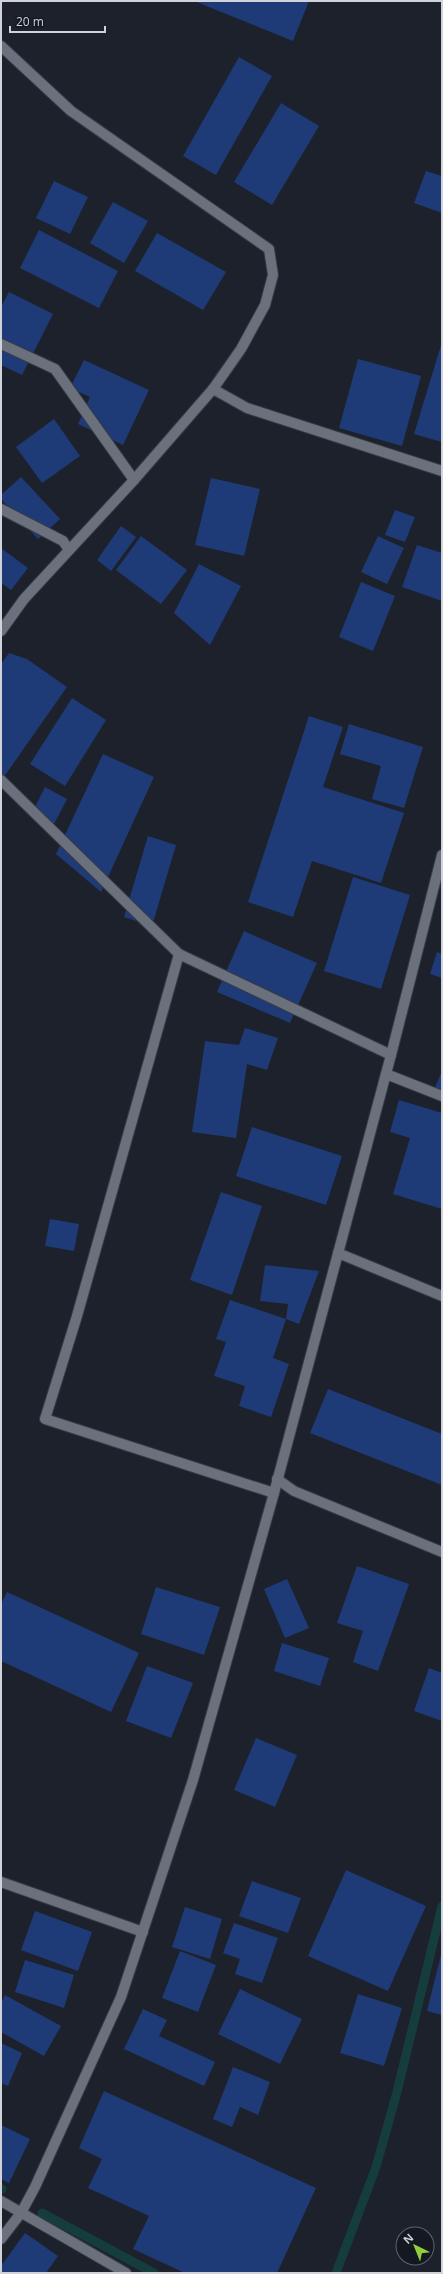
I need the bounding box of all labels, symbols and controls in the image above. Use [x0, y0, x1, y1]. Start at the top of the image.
scale bar [10, 8, 105, 34]
text: 20 m [16, 13, 44, 30]
north arrow [395, 2226, 435, 2266]
text: N [399, 2230, 416, 2247]

